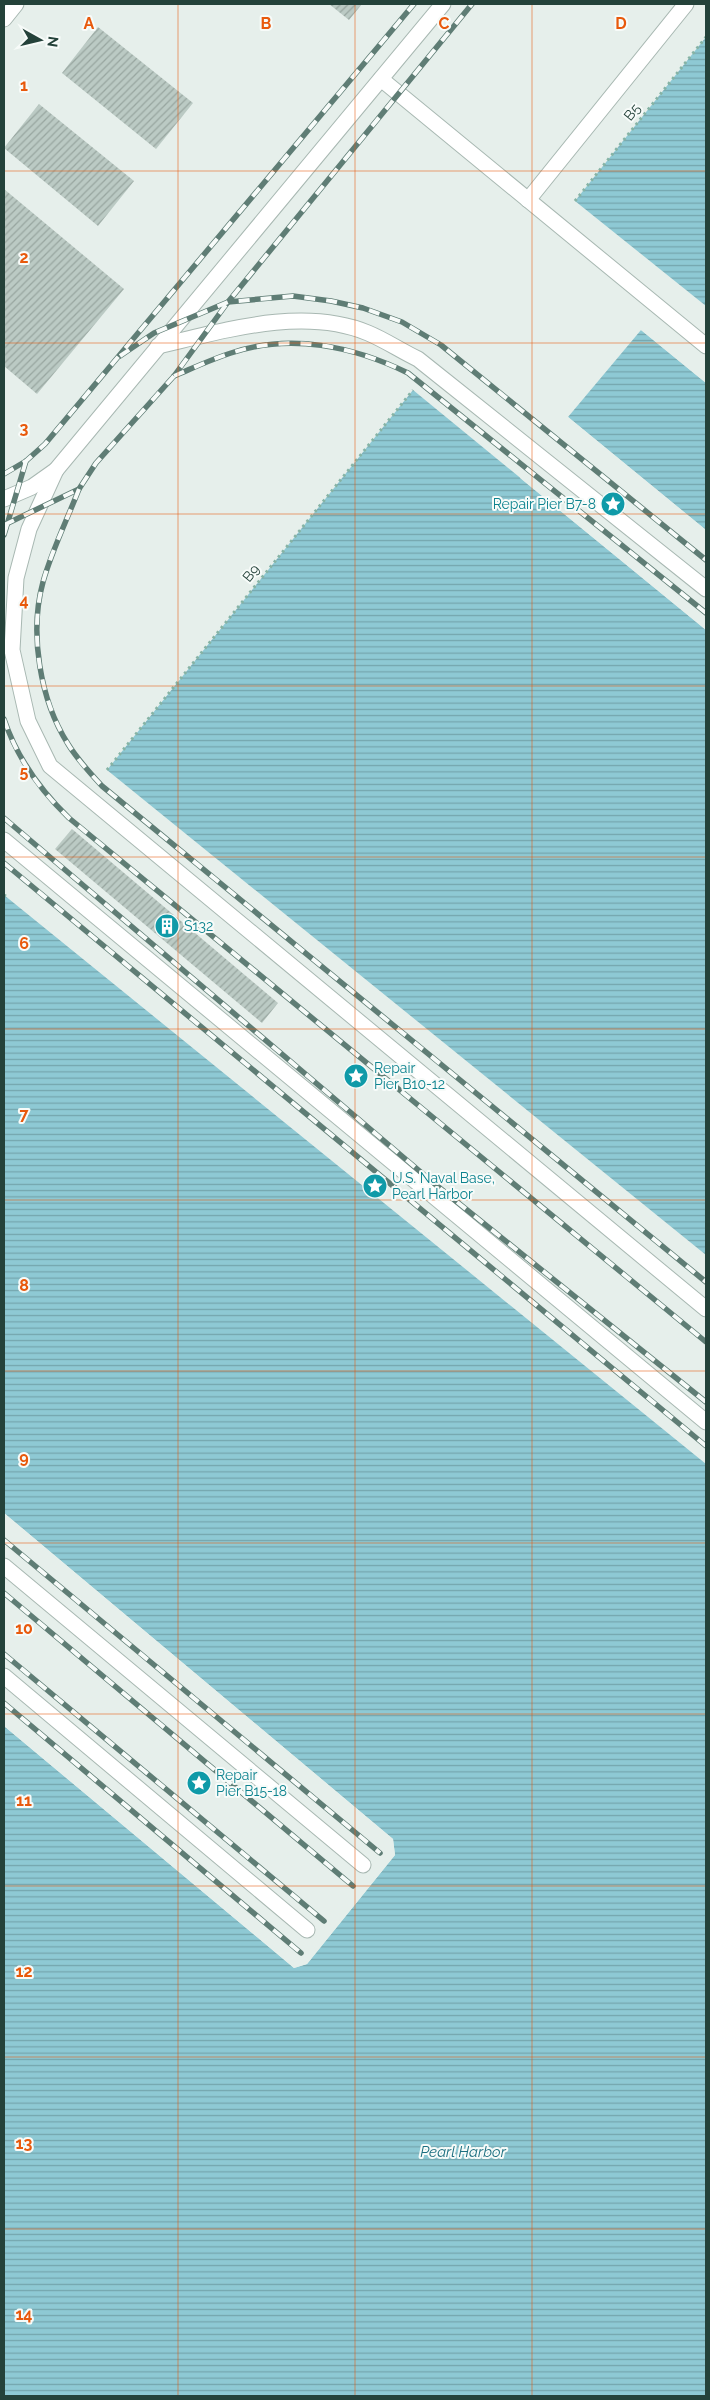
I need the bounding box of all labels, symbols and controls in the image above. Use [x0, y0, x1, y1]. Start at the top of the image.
text: A [84, 14, 95, 33]
text: B [261, 14, 272, 33]
text: C [439, 14, 450, 33]
text: D [615, 14, 627, 33]
north arrow [15, 15, 65, 65]
text: N [44, 35, 62, 48]
text: 1 [20, 76, 28, 95]
street label: B5 [620, 100, 644, 124]
text: 2 [19, 248, 29, 267]
text: 3 [20, 419, 29, 438]
place icon: Repair Pier B7-8 [600, 491, 626, 517]
place label: Repair Pier B7-8 [493, 496, 596, 512]
street label: B9 [239, 561, 263, 585]
text: 4 [19, 591, 29, 610]
text: 5 [20, 762, 29, 781]
building icon: S132 [154, 913, 180, 939]
place label: S132 [184, 918, 213, 934]
text: 6 [19, 934, 29, 953]
place label: Repair Pier B10-12 [374, 1060, 445, 1092]
place icon: Repair Pier B10-12 [343, 1063, 369, 1089]
text: 7 [20, 1105, 29, 1124]
place label: U.S. Naval Base, Pearl Harbor [392, 1170, 495, 1202]
place icon: U.S. Naval Base, Pearl Harbor [362, 1173, 388, 1199]
text: 8 [19, 1276, 29, 1295]
text: 9 [19, 1448, 29, 1467]
text: 10 [15, 1619, 33, 1638]
place label: Repair Pier B15-18 [216, 1767, 287, 1799]
place icon: Repair Pier B15-18 [186, 1770, 212, 1796]
text: 11 [16, 1791, 32, 1810]
text: 12 [16, 1962, 32, 1981]
text: 13 [16, 2134, 32, 2153]
water label: Pearl Harbor [420, 2143, 507, 2161]
text: 14 [15, 2305, 33, 2324]

